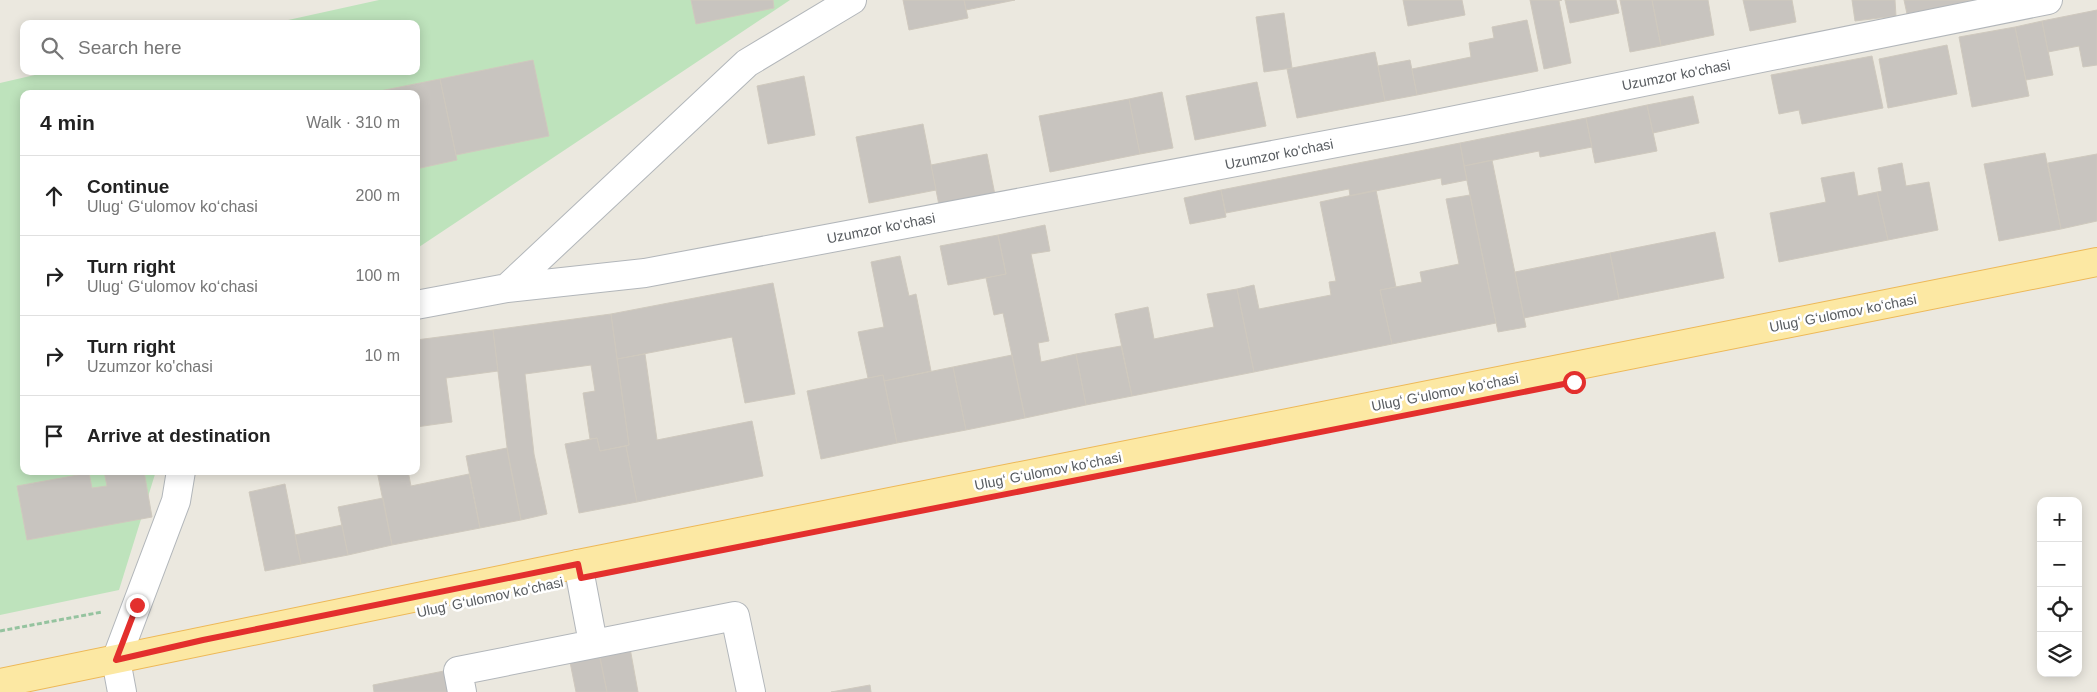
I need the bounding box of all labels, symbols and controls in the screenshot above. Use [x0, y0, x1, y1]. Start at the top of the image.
search box [20, 20, 420, 75]
icon: search [38, 34, 66, 62]
text: Search here [78, 37, 182, 58]
street label: Uzumzor ko'chasi [1620, 57, 1732, 93]
text: 4 min [40, 111, 95, 134]
text: Walk · 310 m [306, 114, 400, 131]
street label: Uzumzor ko'chasi [1223, 136, 1335, 172]
text: Continue [87, 176, 169, 197]
icon: ahead [40, 182, 68, 210]
text: 200 m [356, 187, 400, 204]
text: Ulugʻ Gʻulomov koʻchasi [87, 198, 258, 215]
street label: Uzumzor ko'chasi [825, 210, 937, 246]
text: Turn right [87, 256, 175, 277]
icon: right [40, 262, 68, 290]
text: 100 m [356, 267, 400, 284]
text: Ulugʻ Gʻulomov koʻchasi [87, 278, 258, 295]
street label: Ulugʻ Gʻulomov koʻchasi [1768, 291, 1918, 335]
text: Turn right [87, 336, 175, 357]
icon: right [40, 342, 68, 370]
text: 10 m [364, 347, 400, 364]
text: Uzumzor ko'chasi [87, 358, 213, 375]
street label: Ulugʻ Gʻulomov koʻchasi [1370, 370, 1520, 414]
route start [1563, 371, 1586, 394]
icon: arrive [40, 422, 68, 450]
text: Arrive at destination [87, 425, 271, 446]
street label: Ulugʻ Gʻulomov koʻchasi [973, 449, 1123, 493]
map controls [2037, 497, 2082, 677]
button: + [2037, 497, 2082, 542]
button: − [2037, 542, 2082, 587]
street label: Ulugʻ Gʻulomov koʻchasi [415, 574, 565, 620]
button: locate [2037, 587, 2082, 632]
route end [126, 594, 149, 617]
button: layers [2037, 632, 2082, 677]

